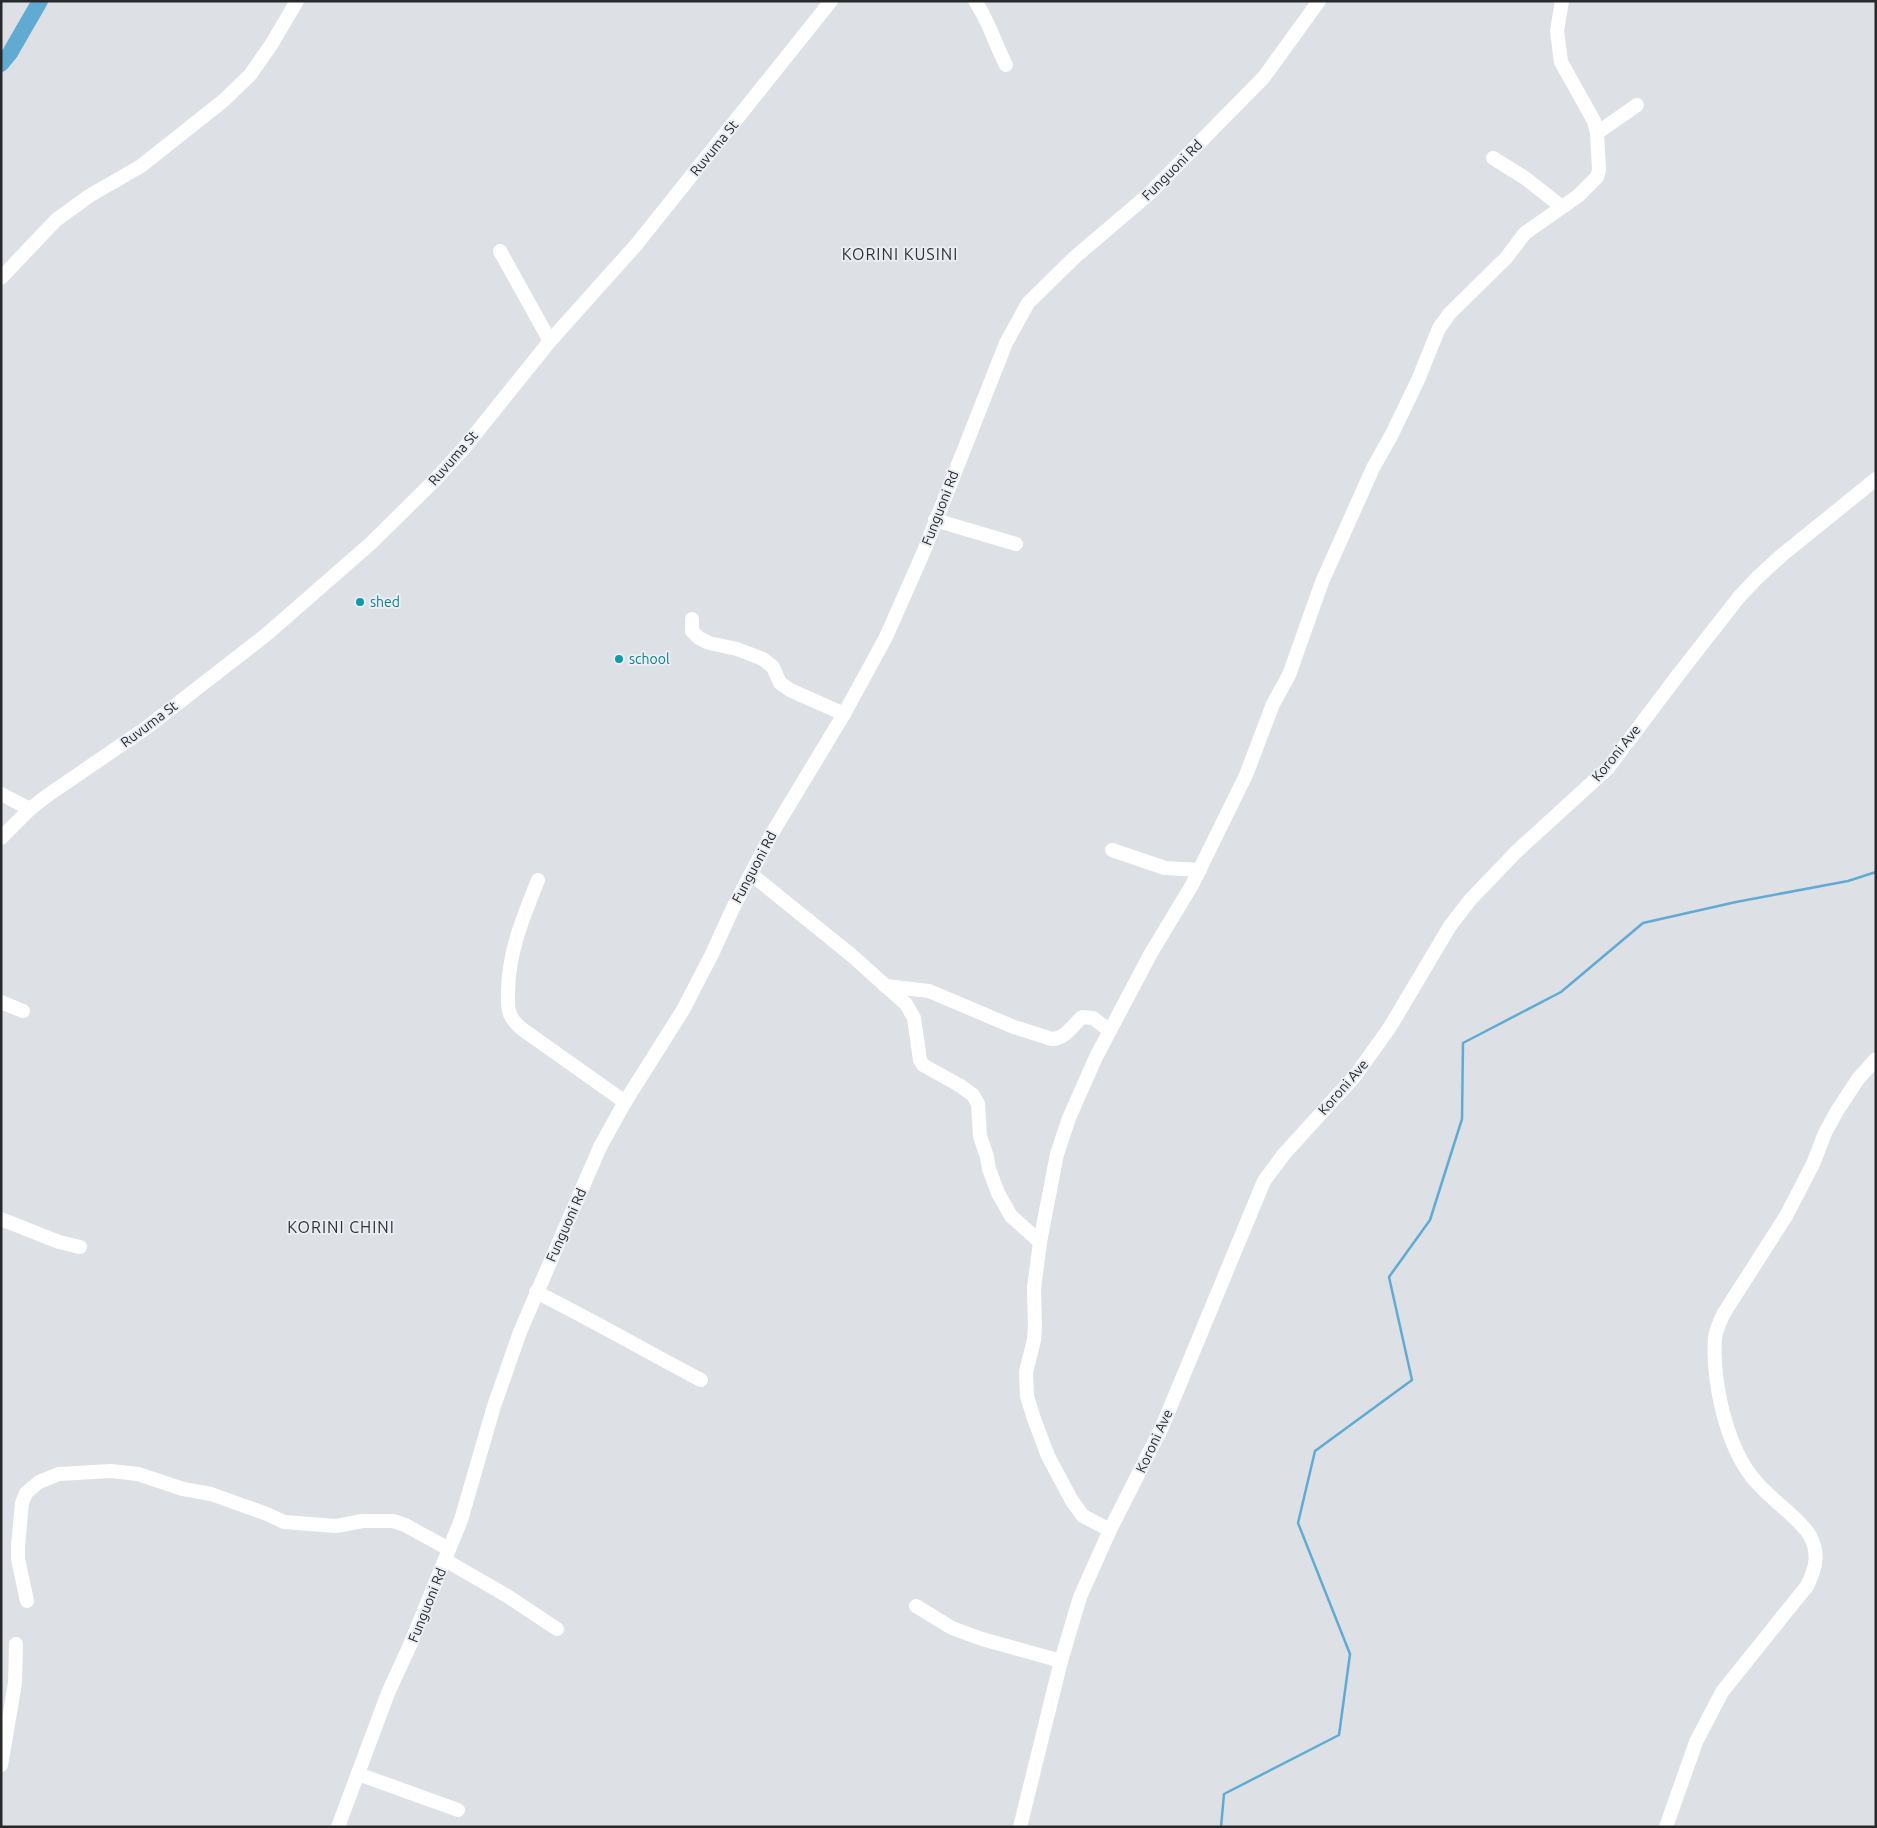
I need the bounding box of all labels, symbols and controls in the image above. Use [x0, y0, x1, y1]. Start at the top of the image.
street label: Ruvuma St [687, 117, 742, 179]
street label: Funguoni Rd [1138, 136, 1206, 204]
district label: KORINI KUSINI [842, 245, 958, 263]
street label: Ruvuma St [425, 427, 481, 488]
street label: Funguoni Rd [918, 468, 962, 548]
place label: shed [370, 594, 400, 610]
marker: shed [354, 596, 366, 608]
place label: school [629, 651, 670, 667]
marker: school [613, 653, 625, 665]
street label: Ruvuma St [117, 697, 181, 751]
street label: Koroni Ave [1588, 722, 1644, 784]
street label: Funguoni Rd [728, 828, 780, 906]
street label: Koroni Ave [1315, 1056, 1371, 1118]
street label: Funguoni Rd [543, 1186, 589, 1264]
district label: KORINI CHINI [287, 1218, 395, 1236]
street label: Koroni Ave [1132, 1407, 1176, 1475]
street label: Funguoni Rd [405, 1565, 449, 1645]

